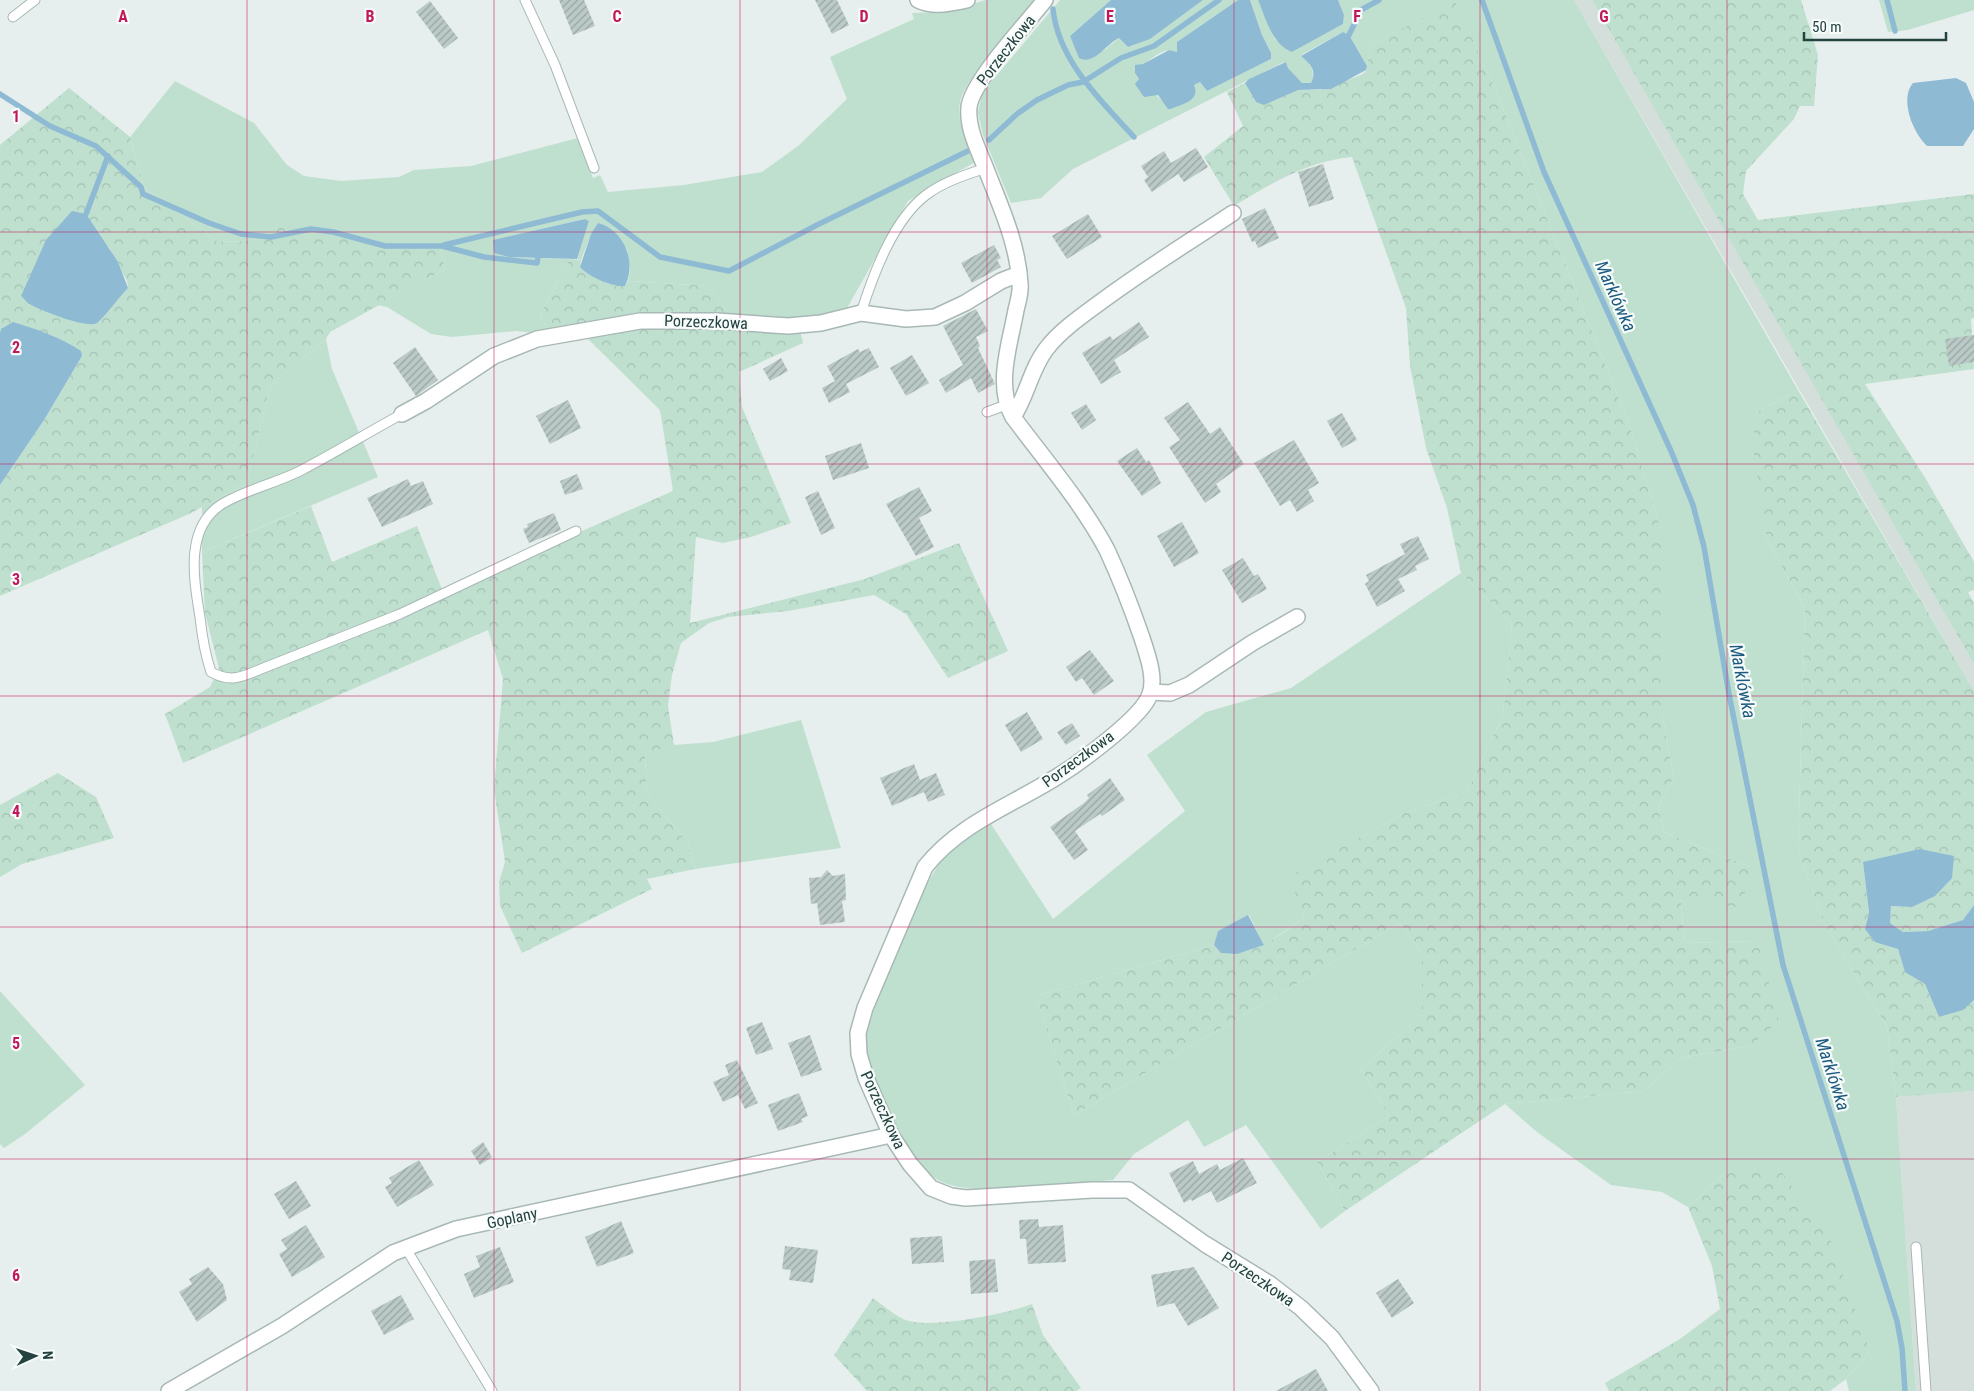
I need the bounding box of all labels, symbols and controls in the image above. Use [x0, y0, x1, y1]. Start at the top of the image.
text: A [118, 7, 128, 26]
text: B [366, 7, 375, 26]
text: C [612, 7, 622, 26]
text: D [859, 7, 869, 26]
text: E [1106, 7, 1114, 26]
text: F [1353, 7, 1361, 26]
text: G [1599, 7, 1609, 26]
scale bar [1804, 10, 1946, 42]
street label: Porzeczkowa [973, 11, 1039, 89]
text: 50 m [1812, 18, 1842, 36]
text: 1 [12, 107, 20, 126]
water label: Marklówka [1591, 257, 1641, 335]
street label: Porzeczkowa [664, 311, 748, 333]
text: 2 [12, 338, 20, 357]
text: 3 [12, 570, 20, 589]
water label: Marklówka [1726, 642, 1760, 720]
street label: Porzeczkowa [1039, 727, 1117, 791]
text: 4 [12, 802, 20, 821]
text: 5 [12, 1034, 20, 1053]
water label: Marklówka [1811, 1035, 1855, 1113]
street label: Porzeczkowa [857, 1068, 909, 1152]
street label: Goplany [485, 1203, 539, 1233]
street label: Porzeczkowa [1218, 1248, 1298, 1310]
text: 6 [12, 1266, 20, 1285]
north arrow [10, 1331, 60, 1381]
text: N [40, 1351, 56, 1360]

